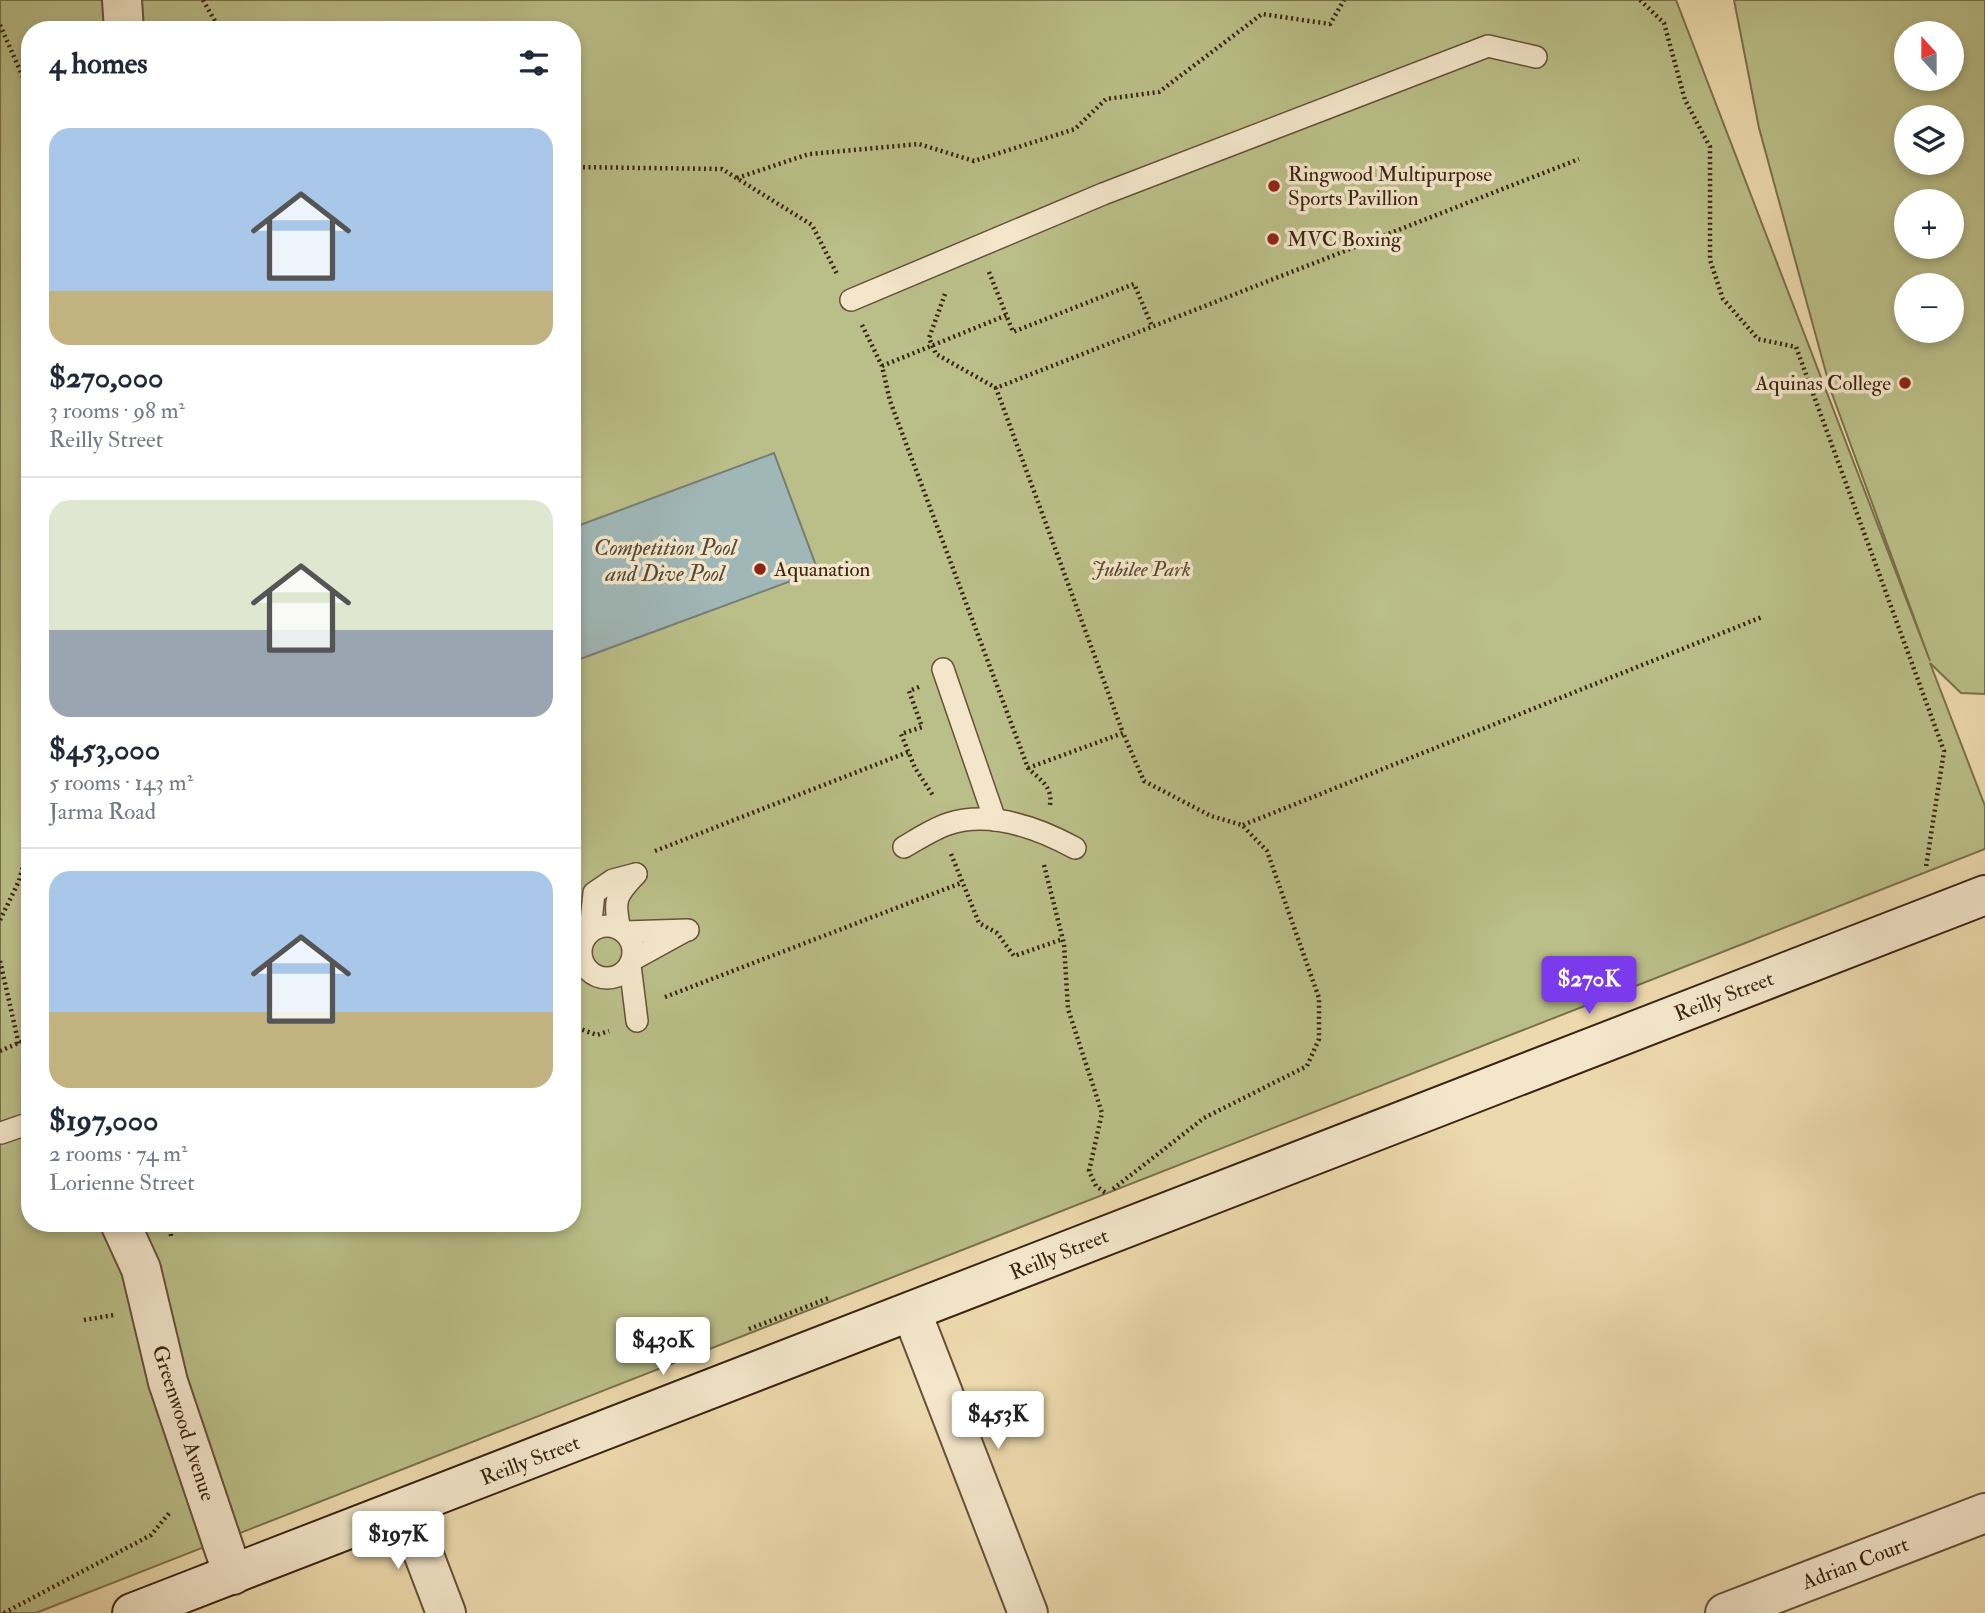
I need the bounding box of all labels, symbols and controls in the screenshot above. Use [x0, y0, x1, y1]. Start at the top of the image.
north arrow [1894, 21, 1964, 91]
map controls [1894, 21, 1964, 343]
icon: filters [515, 44, 553, 82]
text: 4 homes [49, 45, 148, 82]
button: layers [1894, 105, 1964, 175]
place label: Ringwood Multipurpose Sports Pavillion [1288, 161, 1492, 212]
icon: home [238, 173, 364, 299]
marker: Ringwood Multipurpose Sports Pavillion [1266, 178, 1282, 194]
button: + [1894, 189, 1964, 259]
place label: MVC Boxing [1287, 226, 1402, 253]
marker: MVC Boxing [1265, 231, 1281, 247]
button: − [1894, 273, 1964, 343]
text: $270,000 [49, 359, 163, 396]
place label: Aquinas College [1754, 370, 1891, 397]
marker: Aquinas College [1897, 375, 1913, 391]
text: 3 rooms · 98 m² [49, 396, 185, 425]
text: Reilly Street [49, 425, 163, 454]
water label: Competition Pool and Dive Pool [594, 533, 738, 588]
icon: home [238, 545, 364, 671]
place label: Aquanation [773, 556, 871, 583]
park label: Jubilee Park [1091, 556, 1191, 583]
marker: Aquanation [752, 561, 768, 577]
text: $453,000 [49, 731, 160, 768]
text: 5 rooms · 143 m² [49, 768, 193, 797]
text: Jarma Road [49, 797, 156, 826]
icon: home [238, 916, 364, 1042]
pin: $270K [1540, 956, 1638, 1016]
text: $270K [1558, 964, 1620, 993]
street label: Reilly Street [1671, 965, 1778, 1028]
text: $197,000 [49, 1102, 158, 1139]
text: 2 rooms · 74 m² [49, 1139, 188, 1168]
text: Lorienne Street [49, 1168, 195, 1197]
street label: Reilly Street [1006, 1222, 1113, 1286]
pin: $430K [614, 1318, 712, 1377]
text: $430K [632, 1325, 694, 1354]
street label: Greenwood Avenue [146, 1342, 221, 1505]
pin: $453K [949, 1392, 1047, 1451]
text: $453K [968, 1399, 1028, 1428]
street label: Reilly Street [477, 1429, 584, 1492]
pin: $197K [349, 1512, 447, 1571]
text: $197K [368, 1519, 428, 1548]
street label: Adrian Court [1797, 1531, 1912, 1596]

